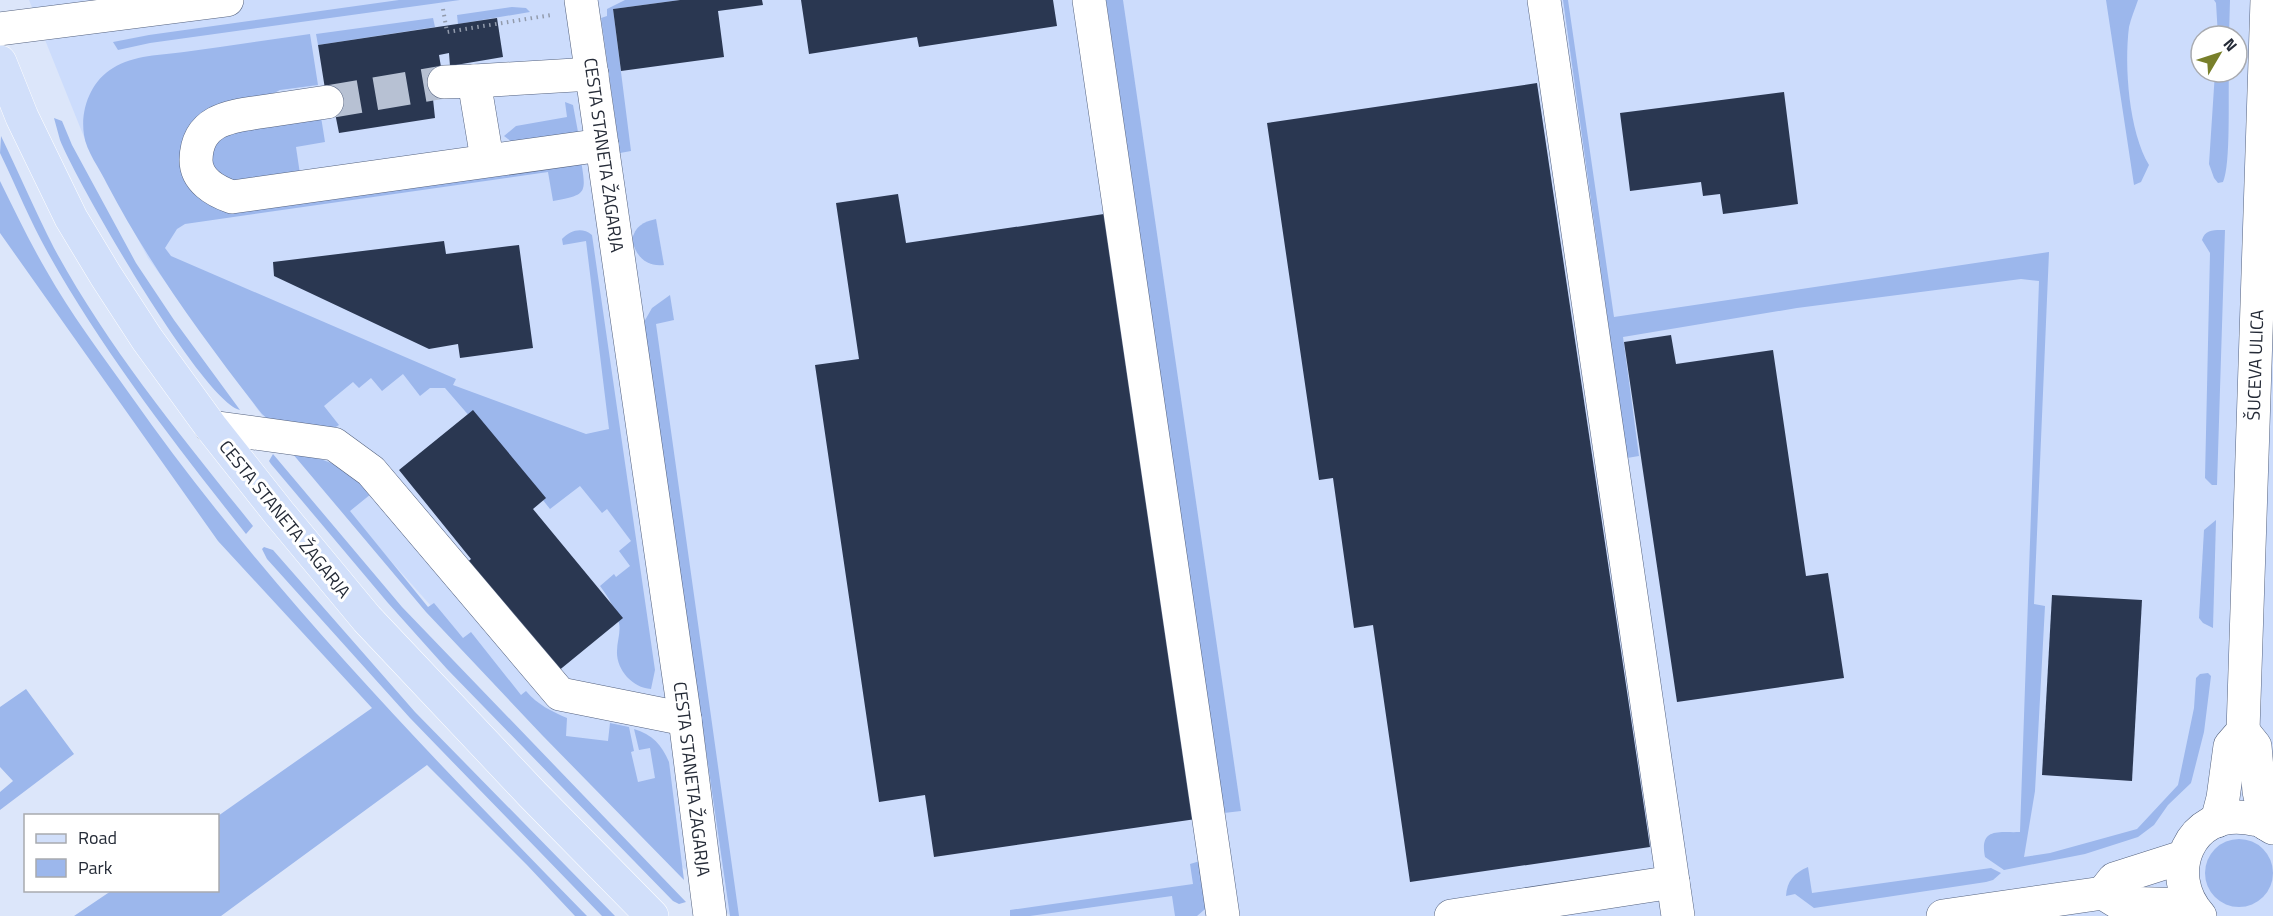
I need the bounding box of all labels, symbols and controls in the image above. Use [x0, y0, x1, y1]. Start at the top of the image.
north arrow [2189, 24, 2249, 84]
text: N [2218, 33, 2243, 56]
street label: CESTA STANETA ŽAGARJA [577, 56, 631, 254]
street label: ŠUCEVA ULICA [2240, 309, 2270, 421]
street label: CESTA STANETA ŽAGARJA [213, 434, 357, 604]
street label: CESTA STANETA ŽAGARJA [667, 680, 717, 878]
legend [24, 814, 219, 892]
text: Road [78, 824, 117, 851]
text: Park [78, 854, 113, 881]

